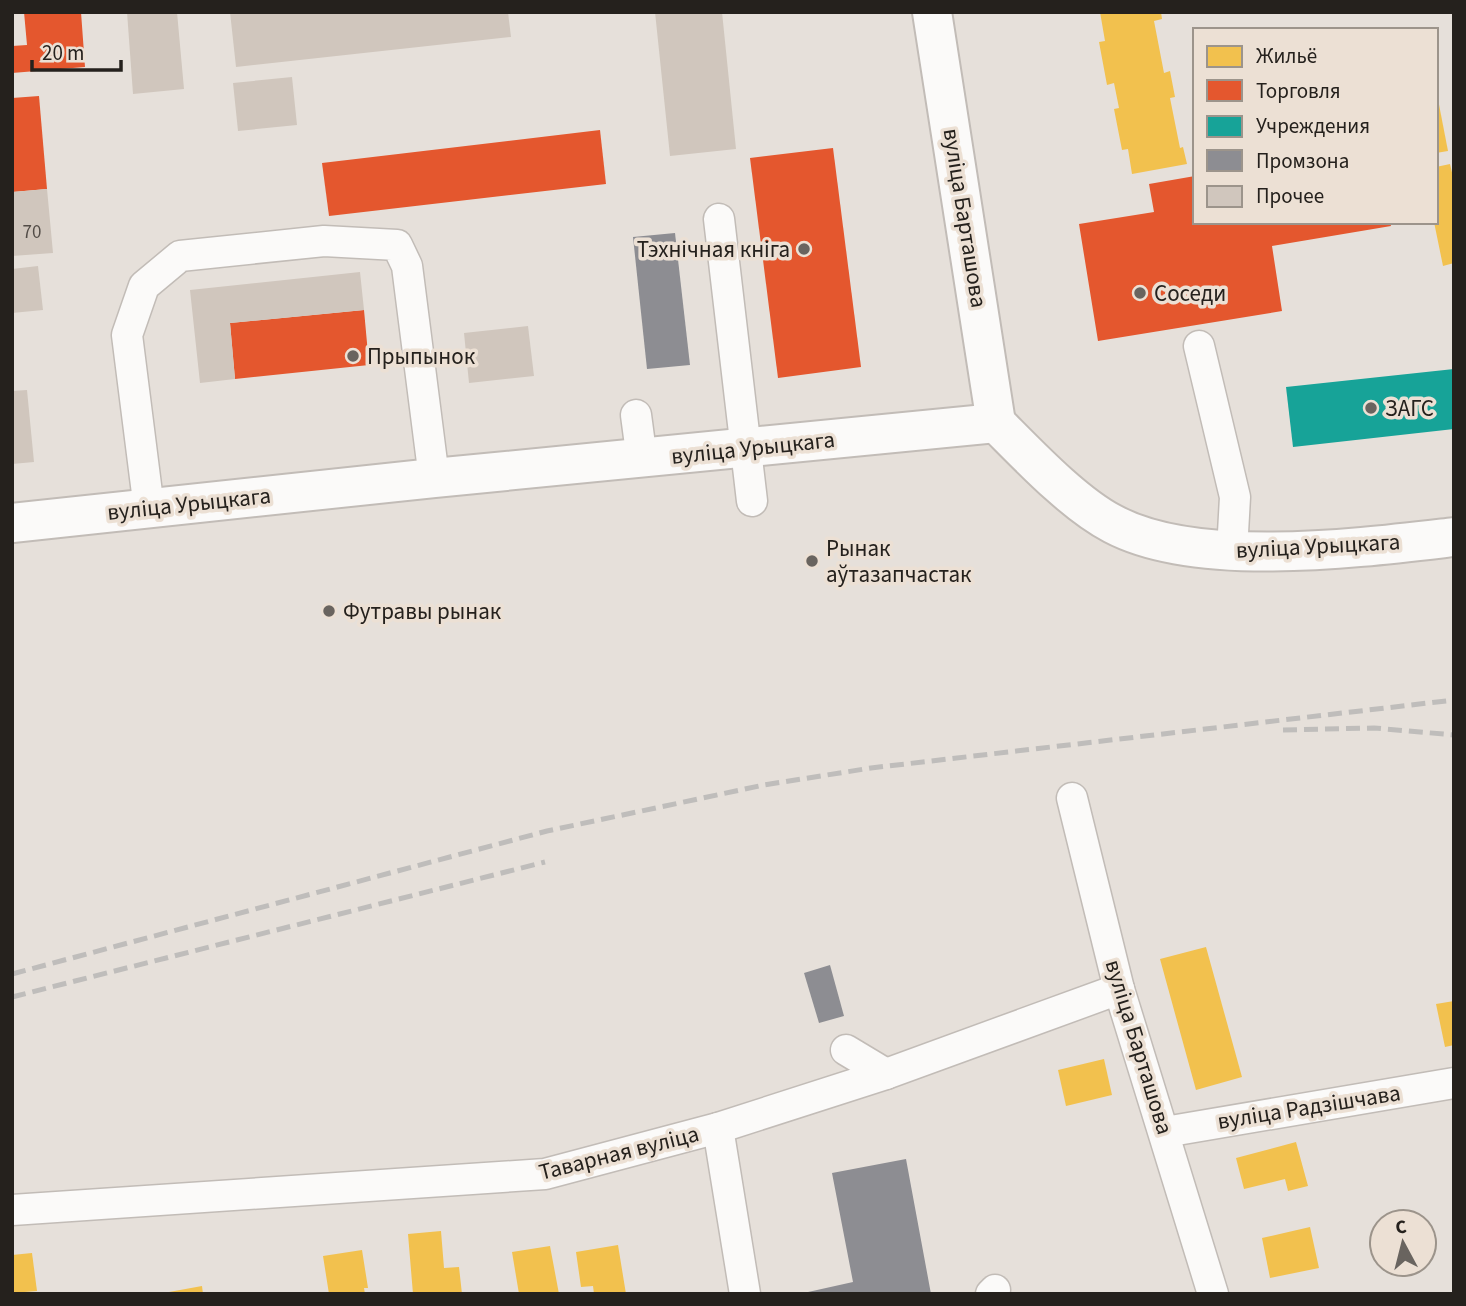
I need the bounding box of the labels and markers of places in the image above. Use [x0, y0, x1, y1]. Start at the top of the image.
place label: Тэхнічная кніга [637, 233, 790, 266]
marker: Тэхнічная кніга [796, 241, 812, 257]
place label: Соседи [1154, 277, 1226, 310]
marker: Соседи [1132, 285, 1148, 301]
place label: Прыпынок [367, 340, 476, 373]
marker: Прыпынок [345, 348, 361, 364]
place label: ЗАГС [1385, 392, 1434, 425]
marker: ЗАГС [1363, 400, 1379, 416]
place label: Рынак аўтазапчастак [826, 532, 972, 591]
marker: Рынак аўтазапчастак [804, 553, 820, 569]
place label: Футравы рынак [343, 595, 502, 628]
marker: Футравы рынак [321, 603, 337, 619]

